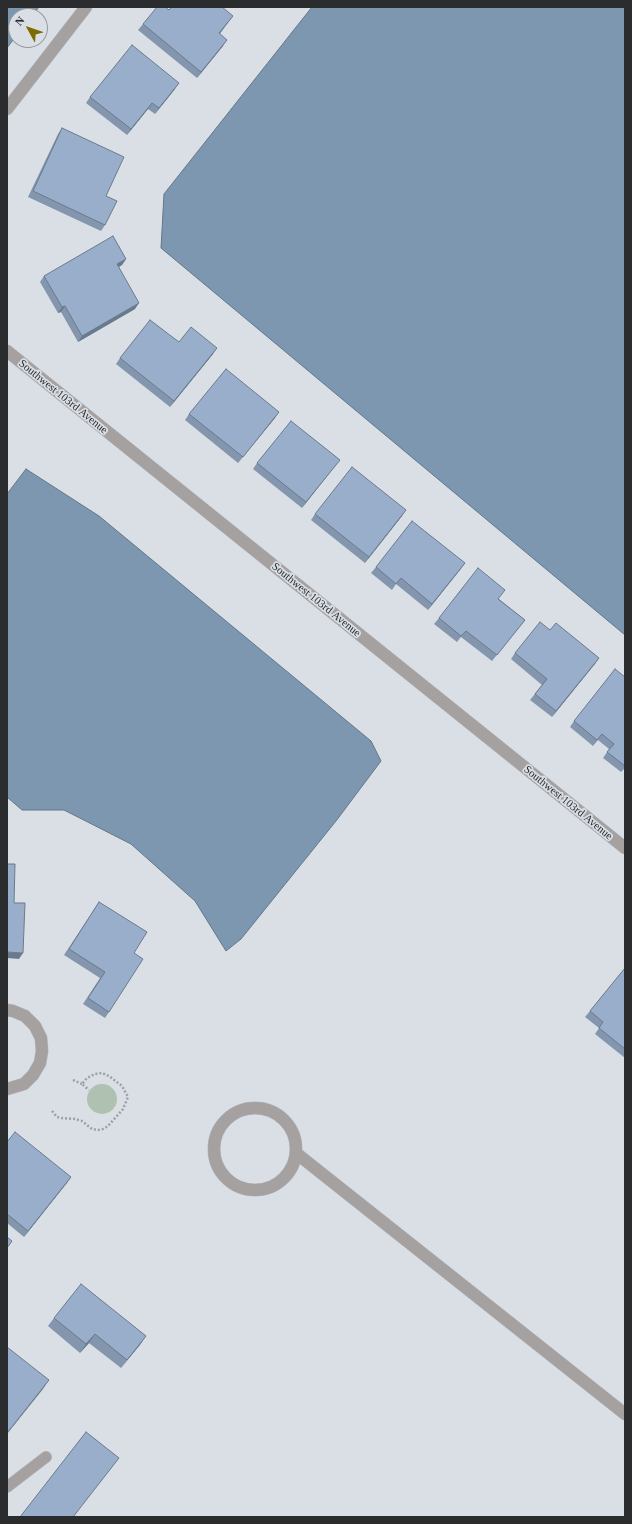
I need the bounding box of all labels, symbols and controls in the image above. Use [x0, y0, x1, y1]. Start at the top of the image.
north arrow [8, 8, 48, 48]
text: N [12, 14, 27, 28]
street label: Southwest 103rd Avenue [16, 357, 110, 437]
street label: Southwest 103rd Avenue [269, 560, 363, 640]
street label: Southwest 103rd Avenue [521, 763, 615, 843]

